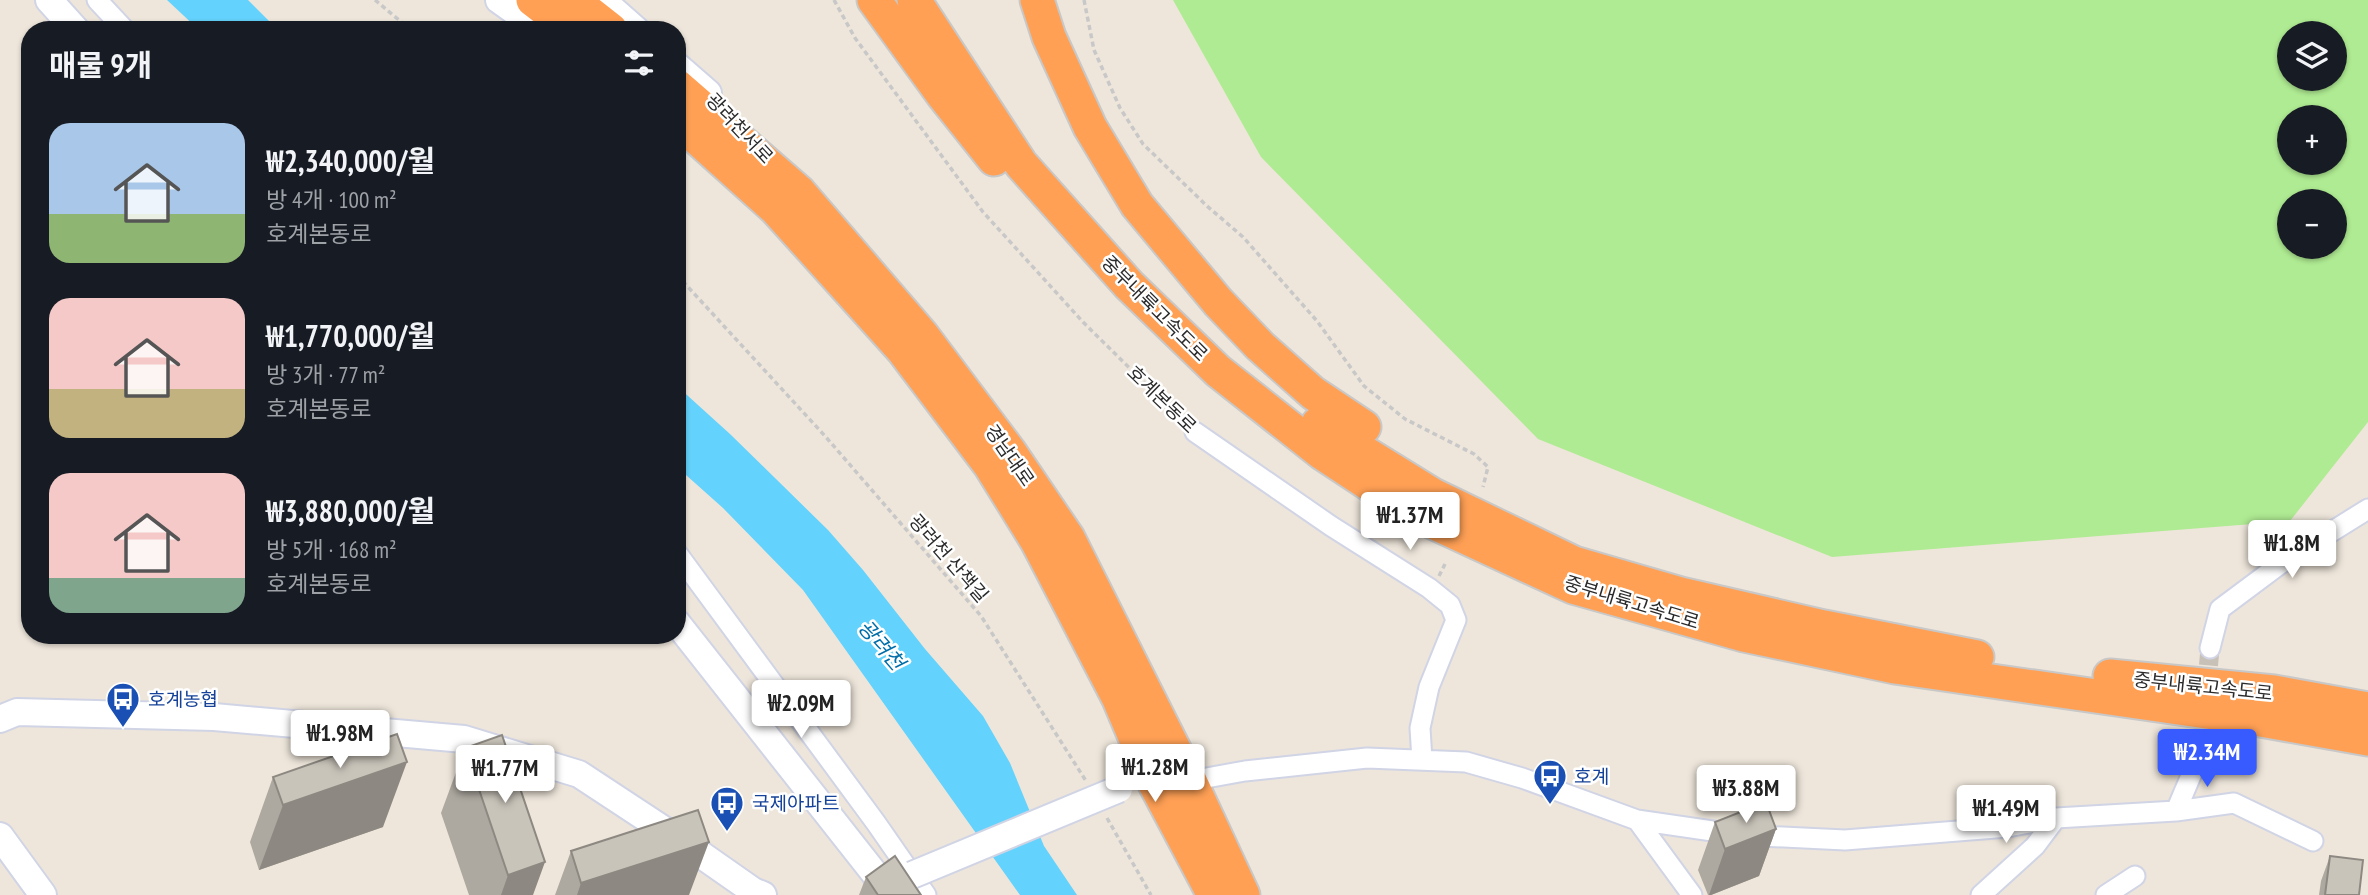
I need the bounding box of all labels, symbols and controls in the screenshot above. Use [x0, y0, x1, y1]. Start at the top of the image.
map controls [2277, 21, 2347, 259]
button: layers [2277, 21, 2347, 91]
icon: filters [620, 44, 658, 82]
text: 매물 9개 [49, 45, 152, 84]
street label: 광려천서로 [701, 88, 779, 168]
button: + [2277, 105, 2347, 175]
text: ₩2,340,000/월 [266, 141, 435, 180]
icon: home [105, 151, 189, 235]
text: 방 4개 · 100 m² [266, 185, 397, 214]
button: − [2277, 189, 2347, 259]
text: 호계본동로 [266, 219, 372, 248]
street label: 중부내륙고속도로 [1097, 250, 1213, 366]
text: ₩1,770,000/월 [266, 316, 435, 355]
icon: home [105, 326, 189, 410]
text: 방 3개 · 77 m² [266, 360, 385, 389]
street label: 호계본동로 [1122, 360, 1202, 438]
text: 호계본동로 [266, 394, 372, 423]
street label: 경남대로 [980, 419, 1040, 491]
text: ₩3,880,000/월 [266, 491, 435, 530]
pin: ₩1.37M [1353, 492, 1467, 552]
text: ₩1.37M [1377, 500, 1443, 529]
icon: home [105, 501, 189, 585]
street label: 광려천 산책길 [904, 509, 994, 607]
pin: ₩1.8M [2243, 520, 2341, 580]
text: ₩1.8M [2264, 528, 2320, 557]
text: 방 5개 · 168 m² [266, 535, 397, 564]
text: 호계본동로 [266, 569, 372, 598]
street label: 중부내륙고속도로 [1562, 570, 1702, 634]
water label: 광려천 [852, 614, 912, 677]
street label: 중부내륙고속도로 [2132, 667, 2274, 705]
bus stop icon: 호계농협 [104, 680, 142, 729]
pin: ₩2.09M [744, 680, 858, 740]
place label: 호계농협 [148, 687, 218, 711]
text: ₩2.09M [768, 688, 834, 717]
pin: ₩1.98M [283, 710, 397, 770]
text: ₩1.98M [307, 718, 373, 747]
pin: ₩2.34M [2150, 730, 2264, 789]
text: ₩2.34M [2174, 737, 2240, 766]
pin: ₩1.28M [1098, 744, 1212, 804]
pin: ₩1.77M [448, 746, 562, 805]
text: ₩1.28M [1122, 752, 1188, 781]
text: ₩1.77M [472, 753, 538, 782]
bus stop icon: 호계 [1531, 757, 1569, 806]
place label: 호계 [1574, 764, 1609, 788]
pin: ₩3.88M [1689, 766, 1803, 825]
text: ₩3.88M [1713, 773, 1779, 802]
bus stop icon: 국제아파트 [708, 784, 746, 833]
pin: ₩1.49M [1949, 786, 2063, 845]
place label: 국제아파트 [752, 791, 839, 815]
text: ₩1.49M [1973, 793, 2039, 822]

